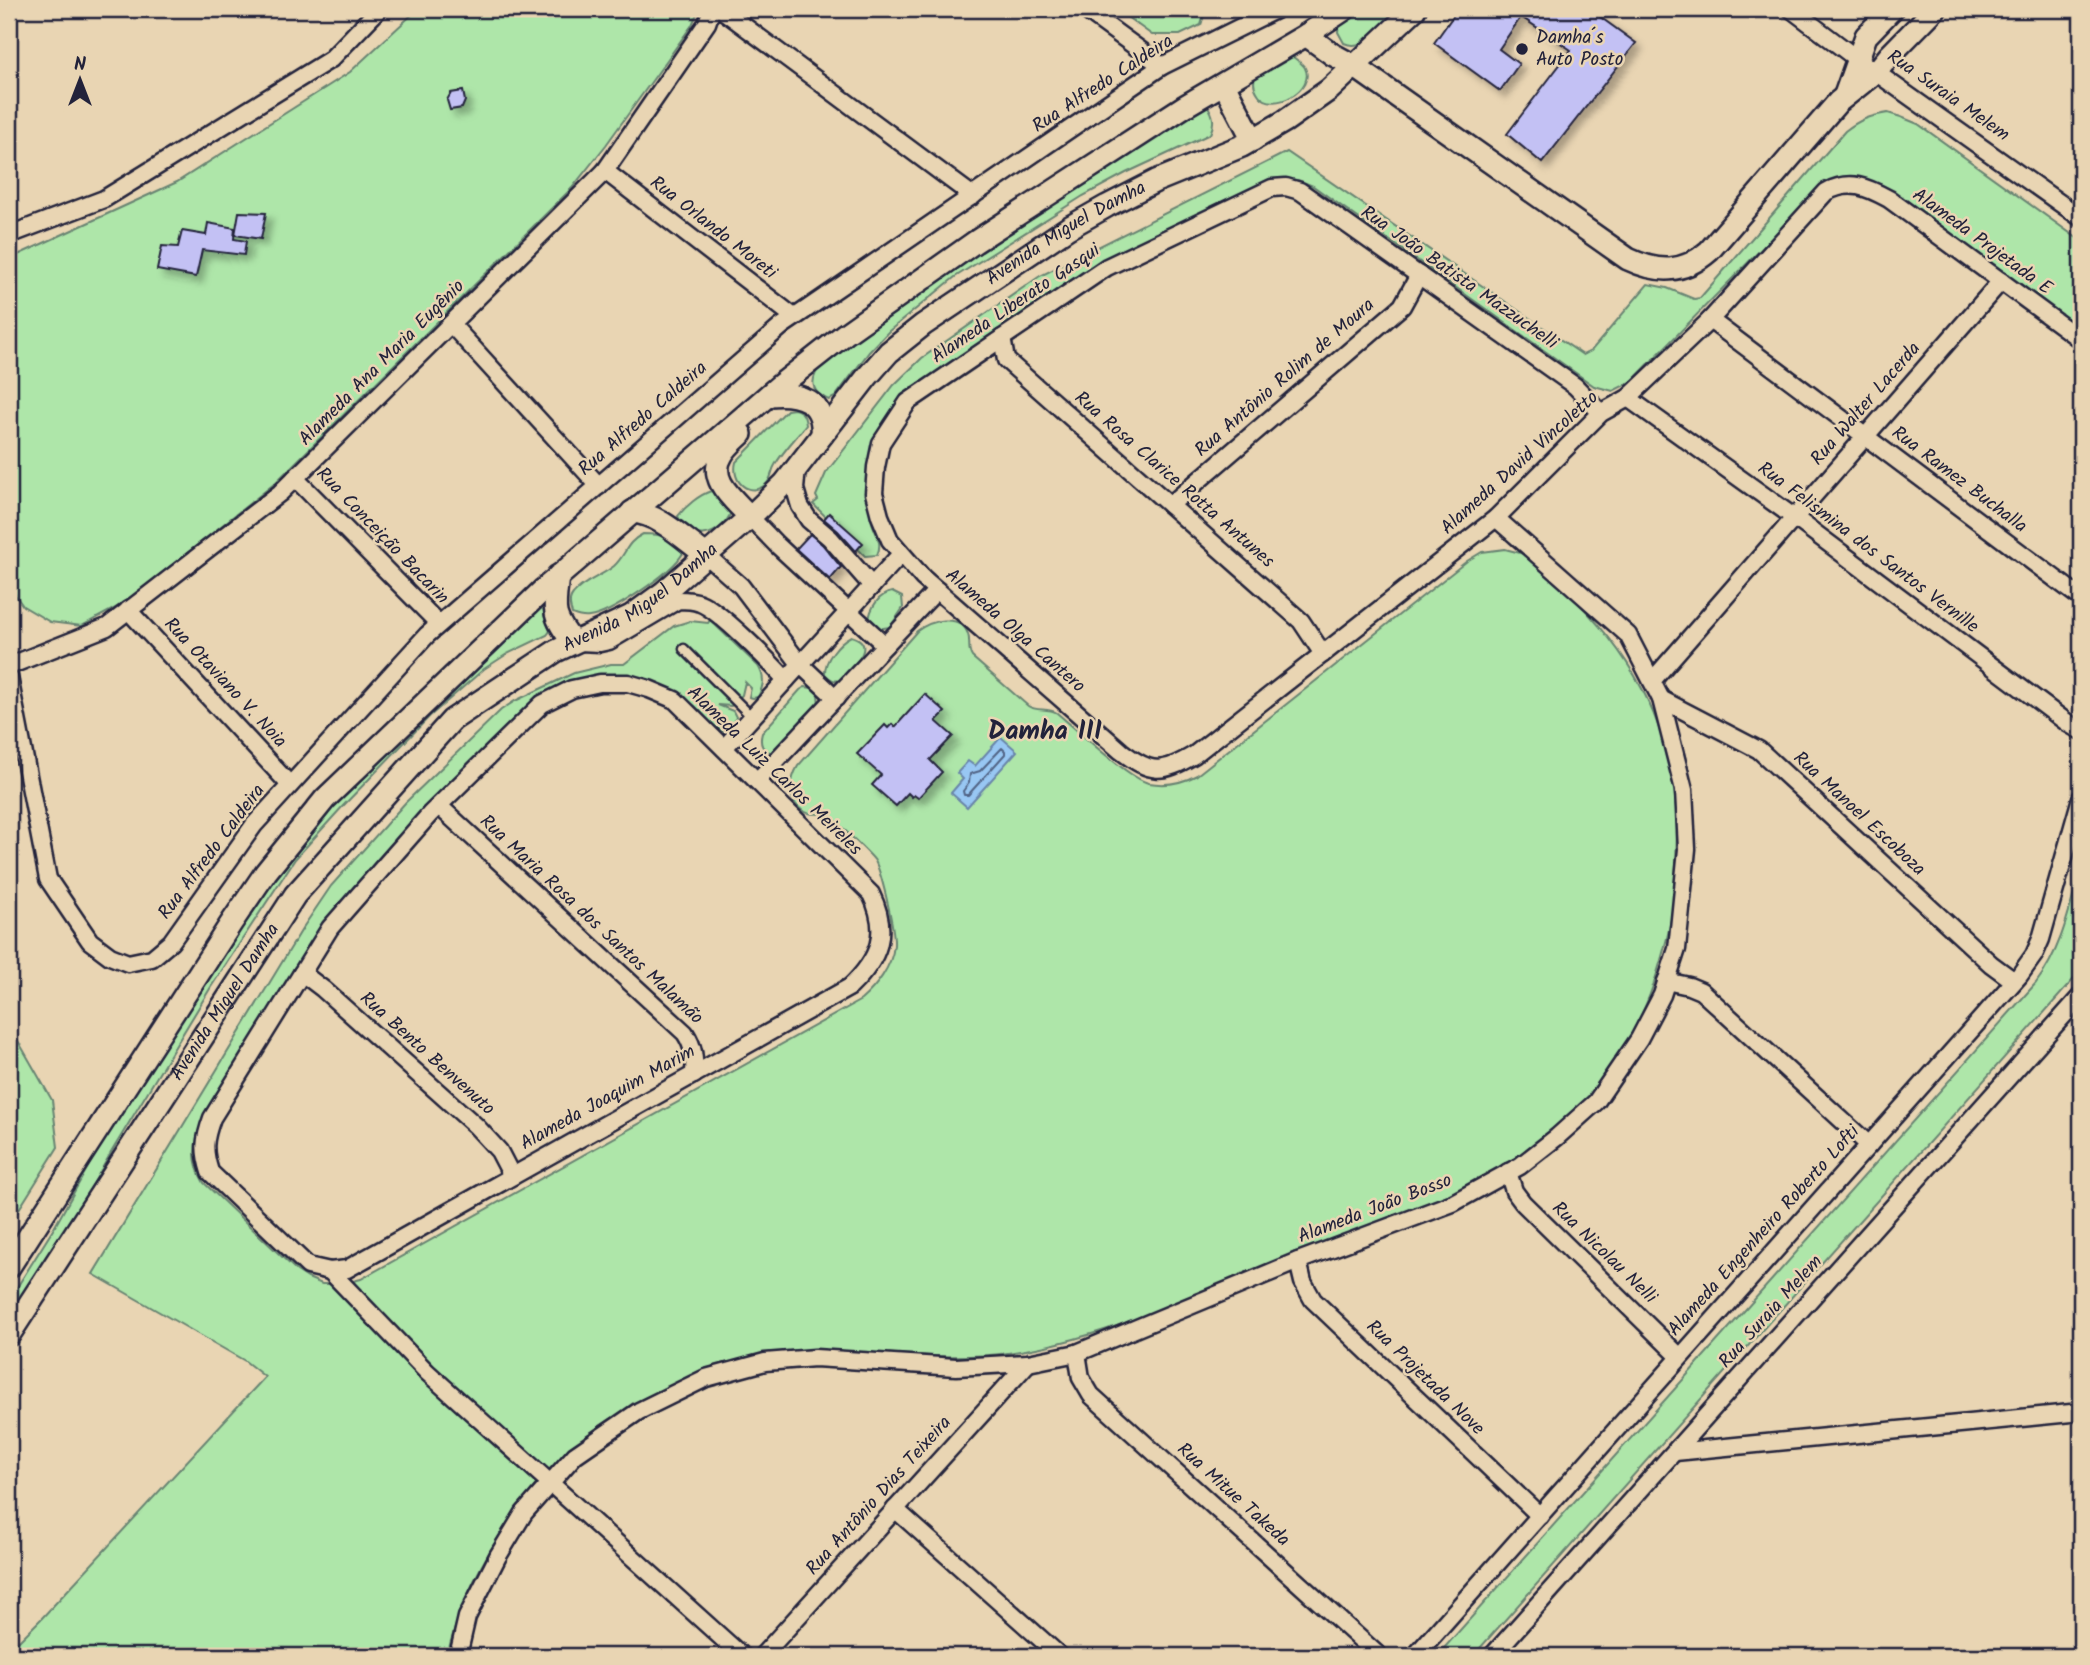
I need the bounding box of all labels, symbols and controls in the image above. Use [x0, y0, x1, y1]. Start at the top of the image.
place label: Damha´s Auto Posto [1536, 23, 1623, 75]
street label: Rua Alfredo Caldeira [1026, 27, 1180, 141]
marker: Damha´s Auto Posto [1514, 41, 1530, 57]
street label: Rua Suraia Melem [1880, 42, 2016, 150]
north arrow [46, 46, 116, 116]
text: N [74, 50, 86, 80]
street label: Rua Orlando Moreti [643, 169, 784, 288]
street label: Avenida Miguel Damha [980, 173, 1151, 294]
street label: Alameda Projetada E [1906, 181, 2059, 304]
street label: Rua João Batista Mazzuchelli [1354, 198, 1565, 359]
street label: Alameda Liberato Gasqui [925, 235, 1108, 372]
street label: Alameda Ana Maria Eugênio [292, 273, 472, 453]
street label: Rua Antônio Rolim de Moura [1188, 291, 1382, 465]
street label: Rua Walter Lacerda [1804, 335, 1928, 473]
street label: Rua Alfredo Caldeira [572, 354, 714, 484]
street label: Rua Rosa Clarice Rotta Antunes [1067, 384, 1281, 576]
street label: Alameda David Vincoletto [1434, 384, 1606, 542]
street label: Rua Ramez Buchalla [1885, 419, 2033, 541]
street label: Rua Felismina dos Santos Vernille [1751, 455, 1986, 642]
street label: Rua Conceição Bacarin [308, 460, 456, 612]
street label: Avenida Miguel Damha [558, 536, 725, 661]
street label: Alameda Olga Cantero [938, 561, 1092, 701]
street label: Rua Otaviano V. Noia [156, 611, 294, 755]
street label: Alameda Luiz Carlos Meireles [679, 679, 869, 863]
district label: Damha III [988, 711, 1102, 753]
street label: Rua Manoel Escoboza [1786, 744, 1932, 884]
street label: Rua Alfredo Caldeira [151, 778, 273, 926]
street label: Rua Maria Rosa dos Santos Malamão [472, 808, 710, 1032]
street label: Avenida Miguel Damha [163, 917, 288, 1087]
street label: Rua Bento Benvenuto [352, 985, 502, 1123]
street label: Alameda Joaquim Marim [515, 1037, 701, 1159]
street label: Alameda Engenheiro Roberto Lofti [1661, 1117, 1868, 1343]
street label: Alameda João Bosso [1294, 1166, 1456, 1252]
street label: Rua Nicolau Nelli [1544, 1195, 1665, 1312]
street label: Rua Suraia Melem [1712, 1248, 1830, 1376]
street label: Rua Projetada Nove [1359, 1313, 1492, 1443]
street label: Rua Antônio Dias Teixeira [799, 1409, 959, 1583]
street label: Rua Mitue Takeda [1170, 1436, 1296, 1554]

